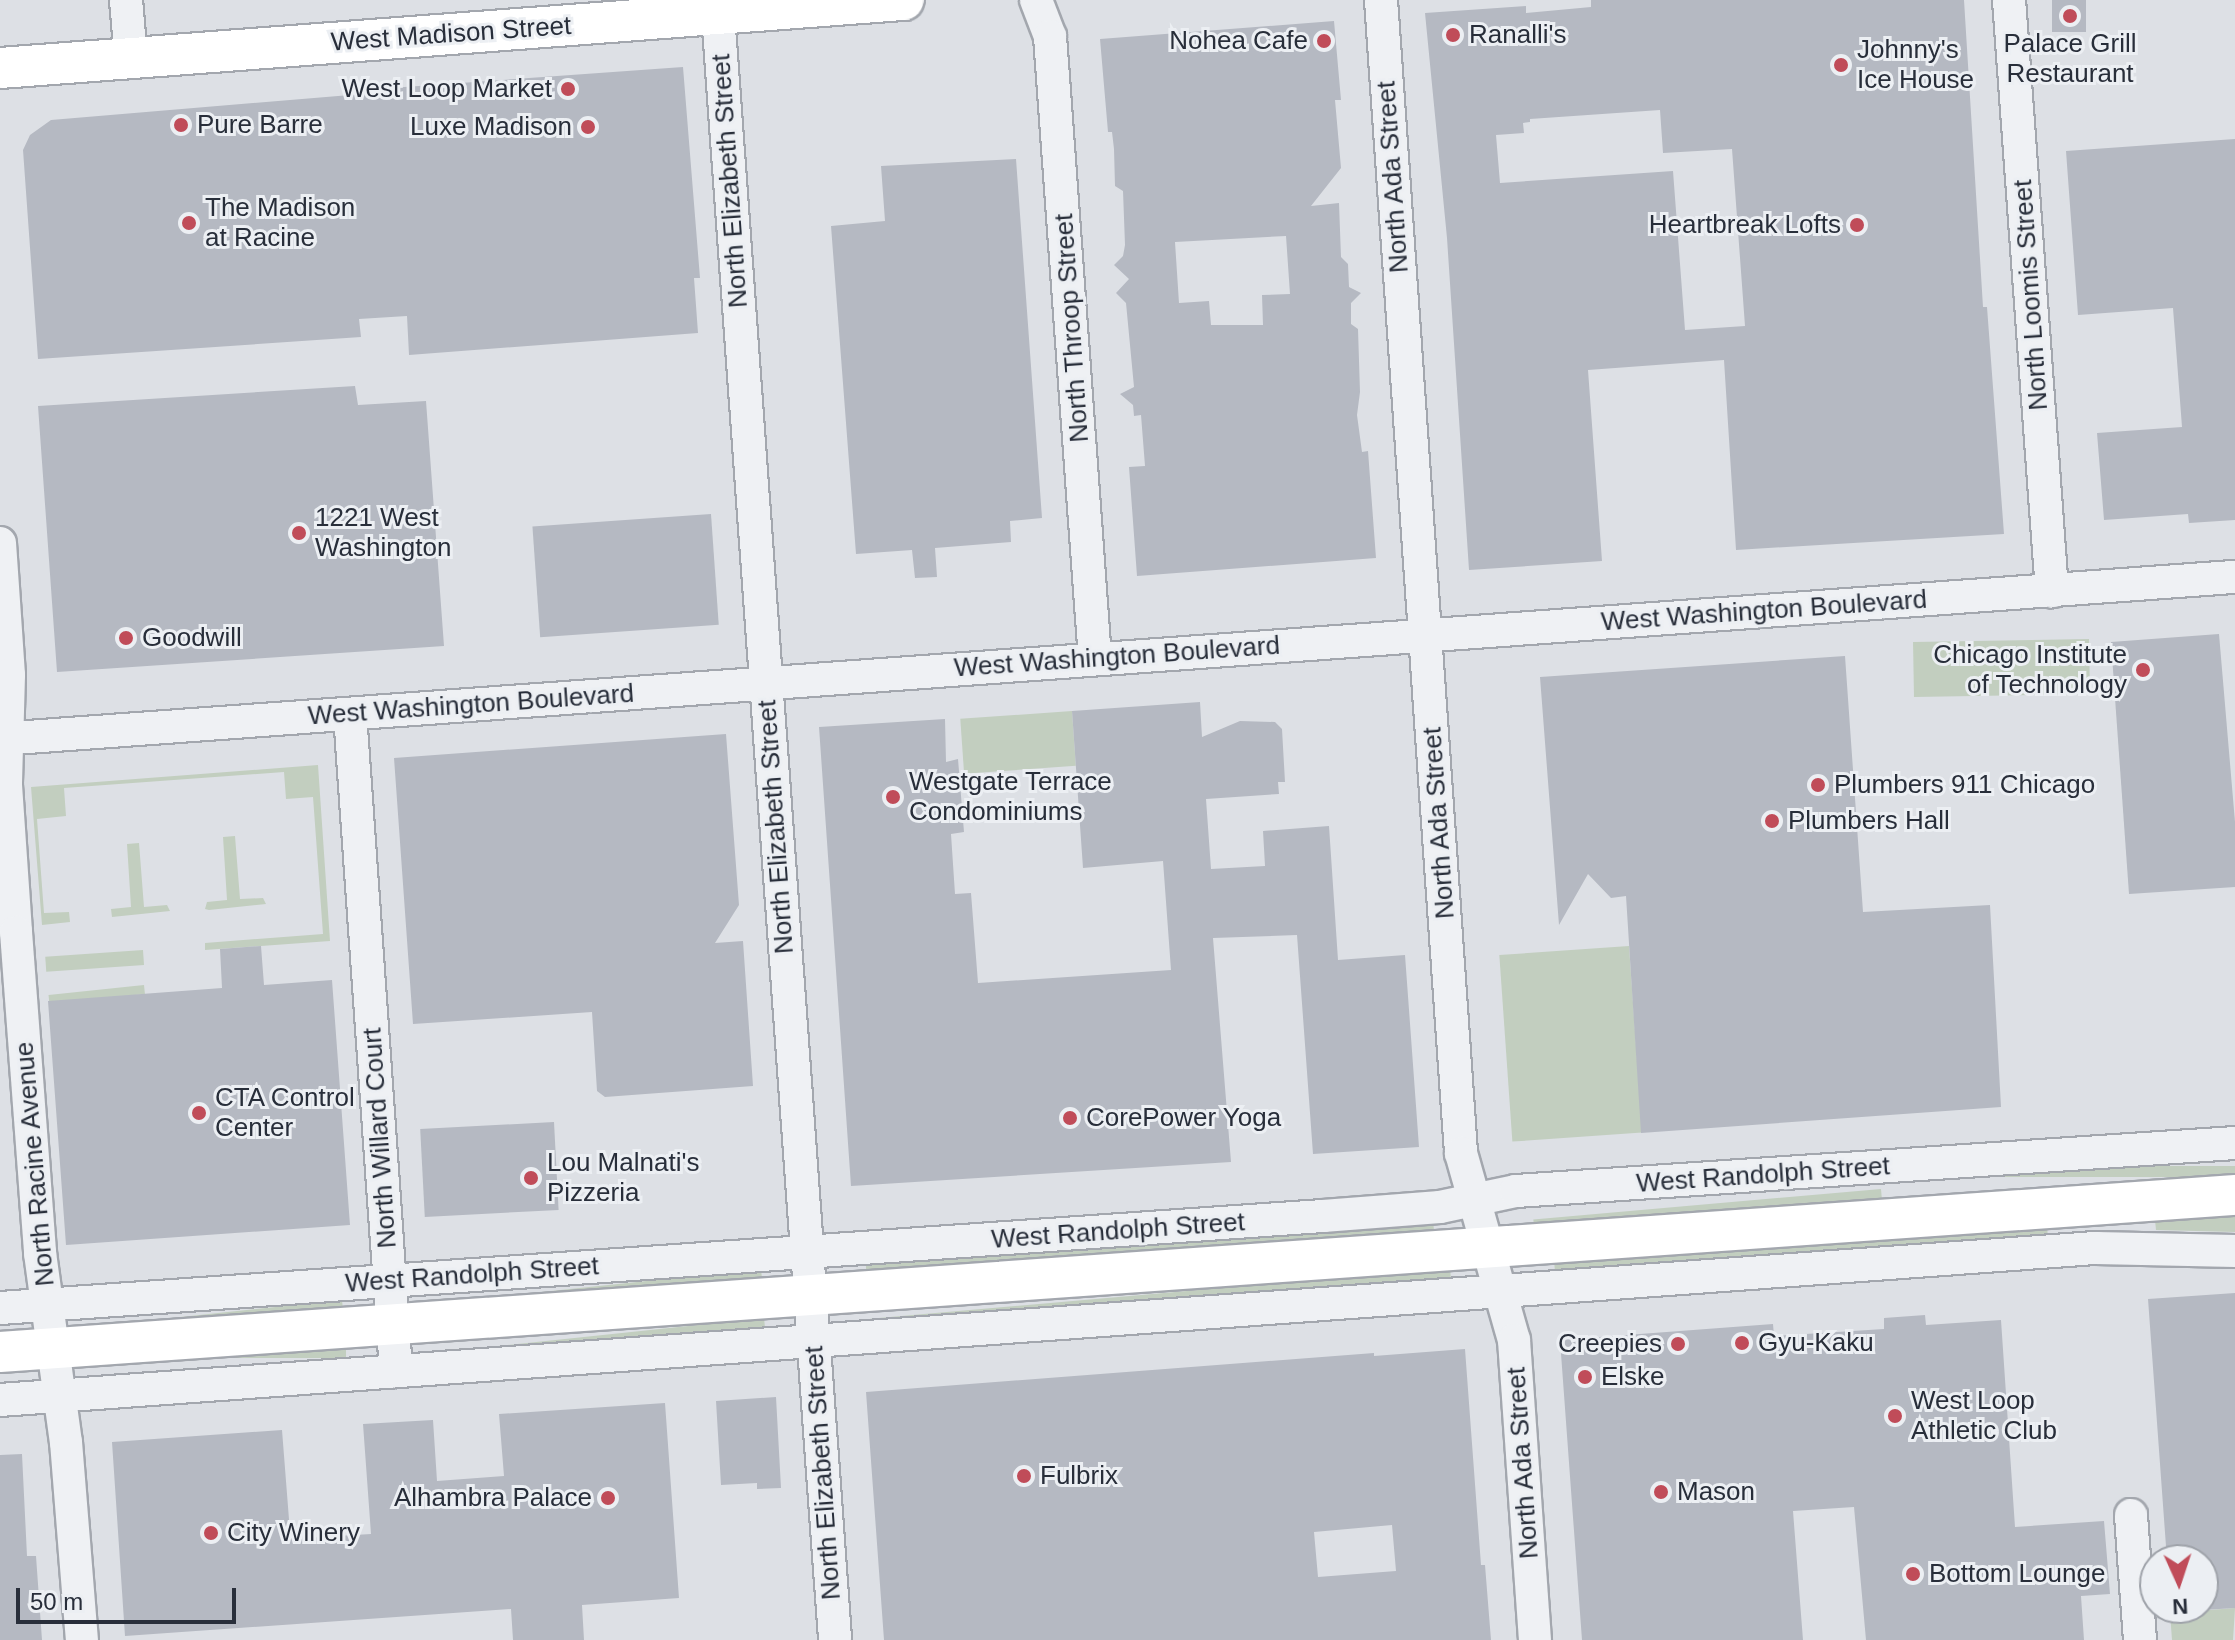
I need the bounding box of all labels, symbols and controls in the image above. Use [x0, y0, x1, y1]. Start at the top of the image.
marker: Palace Grill Restaurant [2061, 7, 2079, 25]
street label: West Madison Street [330, 10, 572, 58]
place label: Ranalli's [1469, 19, 1566, 51]
place label: Nohea Cafe [1169, 25, 1308, 57]
marker: Ranalli's [1444, 26, 1462, 44]
place label: Palace Grill Restaurant [2004, 28, 2136, 90]
marker: Nohea Cafe [1315, 32, 1333, 50]
place label: Johnny's Ice House [1857, 34, 1974, 96]
street label: North Elizabeth Street [706, 53, 754, 309]
marker: Johnny's Ice House [1832, 56, 1850, 74]
place label: West Loop Market [341, 73, 552, 105]
street label: North Ada Street [1371, 79, 1415, 275]
marker: West Loop Market [559, 80, 577, 98]
place label: Pure Barre [197, 109, 323, 141]
place label: Luxe Madison [410, 111, 572, 143]
marker: Pure Barre [172, 116, 190, 134]
marker: Luxe Madison [579, 118, 597, 136]
street label: North Loomis Street [2007, 179, 2055, 411]
place label: The Madison at Racine [205, 192, 355, 254]
place label: Heartbreak Lofts [1649, 209, 1841, 241]
street label: North Throop Street [1048, 212, 1096, 444]
marker: The Madison at Racine [180, 214, 198, 232]
marker: Heartbreak Lofts [1848, 216, 1866, 234]
place label: 1221 West Washington [315, 502, 451, 564]
marker: 1221 West Washington [290, 524, 308, 542]
street label: West Washington Boulevard [1600, 584, 1928, 638]
place label: Goodwill [142, 622, 242, 654]
marker: Goodwill [117, 629, 135, 647]
street label: West Washington Boulevard [953, 630, 1281, 684]
place label: Chicago Institute of Technology [1933, 639, 2127, 700]
marker: Chicago Institute of Technology [2134, 661, 2152, 679]
street label: West Washington Boulevard [307, 678, 635, 732]
street label: North Elizabeth Street [752, 699, 800, 955]
street label: North Ada Street [1417, 725, 1461, 921]
place label: Westgate Terrace Condominiums [909, 766, 1112, 828]
place label: Plumbers 911 Chicago [1834, 769, 2095, 801]
marker: Plumbers 911 Chicago [1809, 776, 1827, 794]
marker: Westgate Terrace Condominiums [884, 788, 902, 806]
place label: Plumbers Hall [1788, 805, 1950, 837]
marker: Plumbers Hall [1763, 812, 1781, 830]
street label: North Willard Court [357, 1027, 403, 1249]
street label: North Racine Avenue [9, 1040, 61, 1288]
place label: CTA Control Center [215, 1082, 356, 1144]
place label: CorePower Yoga [1086, 1102, 1282, 1134]
marker: CTA Control Center [190, 1104, 208, 1122]
marker: CorePower Yoga [1061, 1109, 1079, 1127]
place label: Lou Malnati's Pizzeria [547, 1147, 699, 1208]
street label: West Randolph Street [1635, 1151, 1891, 1199]
marker: Lou Malnati's Pizzeria [522, 1169, 540, 1187]
street label: West Randolph Street [990, 1207, 1246, 1255]
street label: West Randolph Street [344, 1251, 600, 1299]
place label: Gyu-Kaku [1758, 1327, 1874, 1359]
place label: Creepies [1558, 1328, 1662, 1360]
marker: Gyu-Kaku [1733, 1334, 1751, 1352]
marker: Creepies [1669, 1335, 1687, 1353]
street label: North Elizabeth Street [799, 1345, 847, 1601]
place label: Elske [1601, 1361, 1665, 1393]
street label: North Ada Street [1501, 1365, 1545, 1561]
marker: Elske [1576, 1368, 1594, 1386]
place label: West Loop Athletic Club [1911, 1385, 2057, 1446]
marker: West Loop Athletic Club [1886, 1407, 1904, 1425]
place label: Fulbrix [1040, 1460, 1118, 1492]
marker: Fulbrix [1015, 1467, 1033, 1485]
place label: Mason [1677, 1476, 1755, 1508]
place label: Alhambra Palace [394, 1482, 592, 1514]
marker: Mason [1652, 1483, 1670, 1501]
marker: Alhambra Palace [599, 1489, 617, 1507]
place label: City Winery [227, 1517, 360, 1549]
marker: City Winery [202, 1524, 220, 1542]
north arrow [2139, 1544, 2219, 1624]
place label: Bottom Lounge [1929, 1558, 2105, 1590]
marker: Bottom Lounge [1904, 1565, 1922, 1583]
scale bar [20, 1572, 240, 1622]
text: 50 m [30, 1588, 83, 1615]
text: N [2172, 1594, 2189, 1619]

